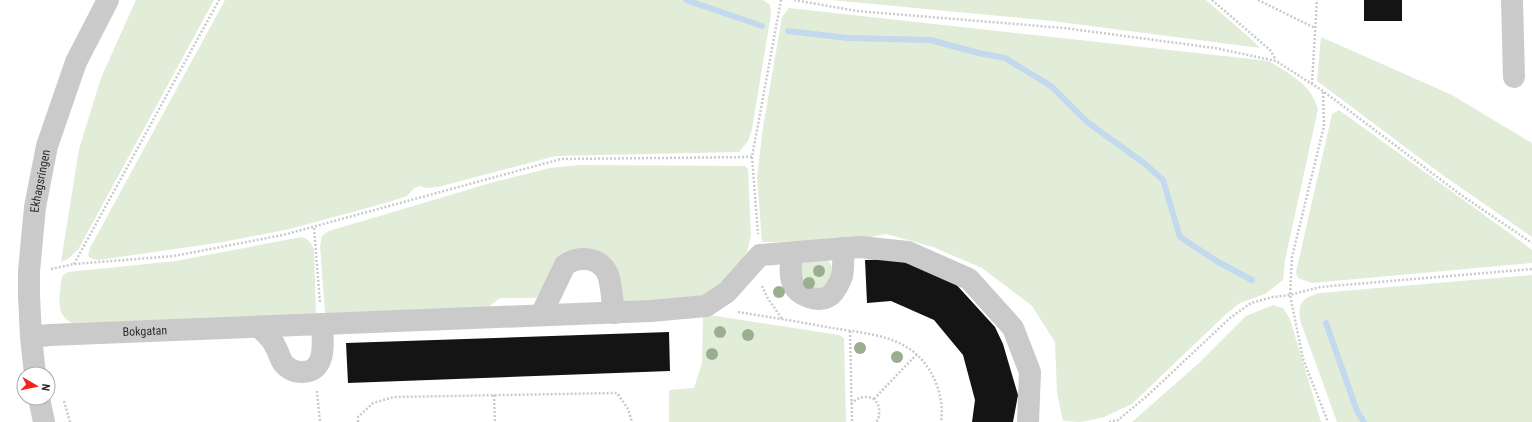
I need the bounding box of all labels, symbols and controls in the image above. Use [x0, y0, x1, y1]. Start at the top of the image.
street label: Ekhagsringen [28, 148, 53, 213]
street label: Bokgatan [122, 323, 168, 339]
north arrow [16, 366, 56, 406]
text: N [38, 383, 52, 392]

